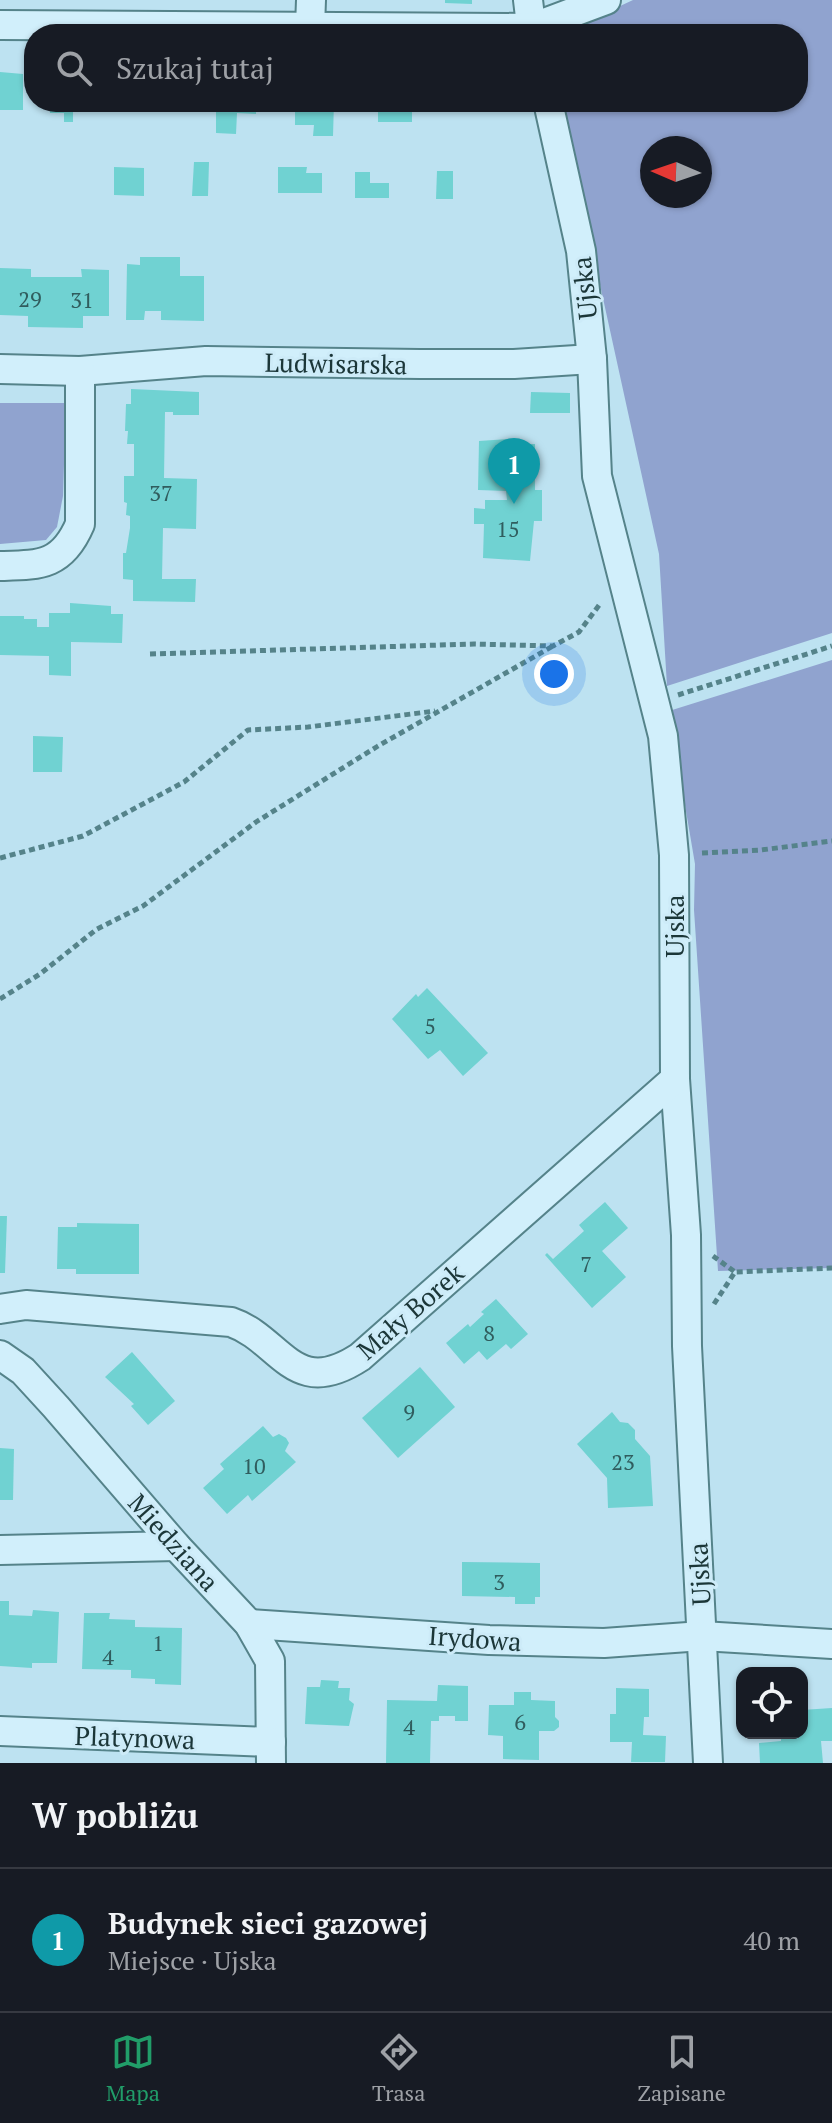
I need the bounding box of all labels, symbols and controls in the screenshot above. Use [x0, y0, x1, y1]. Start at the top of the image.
search box [24, 24, 808, 112]
icon: search [52, 46, 96, 90]
text: Szukaj tutaj [116, 48, 274, 88]
north arrow [640, 136, 712, 208]
street label: Ujska [564, 255, 604, 321]
house number: 29 [18, 284, 42, 313]
house number: 31 [70, 285, 94, 314]
street label: Ludwisarska [264, 345, 408, 381]
pin: 1 [488, 438, 540, 504]
house number: 37 [149, 478, 173, 507]
house number: 15 [496, 514, 520, 543]
your location [534, 654, 574, 694]
street label: Ujska [657, 895, 691, 957]
house number: 5 [424, 1011, 436, 1040]
house number: 7 [580, 1249, 592, 1278]
street label: Mały Borek [350, 1255, 471, 1367]
house number: 8 [483, 1318, 495, 1347]
house number: 9 [403, 1397, 415, 1426]
house number: 23 [611, 1447, 635, 1476]
house number: 10 [242, 1451, 266, 1480]
street label: Miedziana [121, 1486, 227, 1598]
street label: Ujska [680, 1542, 718, 1606]
house number: 3 [493, 1567, 505, 1596]
street label: Irydowa [427, 1618, 523, 1658]
house number: 1 [152, 1628, 164, 1657]
house number: 4 [102, 1642, 114, 1671]
map controls [736, 1667, 808, 1739]
button: locate [736, 1667, 808, 1739]
house number: 6 [514, 1707, 526, 1736]
house number: 4 [403, 1712, 415, 1741]
street label: Platynowa [74, 1718, 196, 1756]
text: W pobliżu [32, 1793, 198, 1838]
text: Budynek sieci gazowej [108, 1903, 428, 1943]
text: 1 [51, 1923, 65, 1957]
text: 40 m [744, 1923, 800, 1957]
text: Miejsce · Ujska [108, 1943, 277, 1977]
tab: Mapa [106, 2030, 160, 2107]
tab: Trasa [372, 2030, 425, 2107]
tab: Zapisane [637, 2030, 726, 2107]

